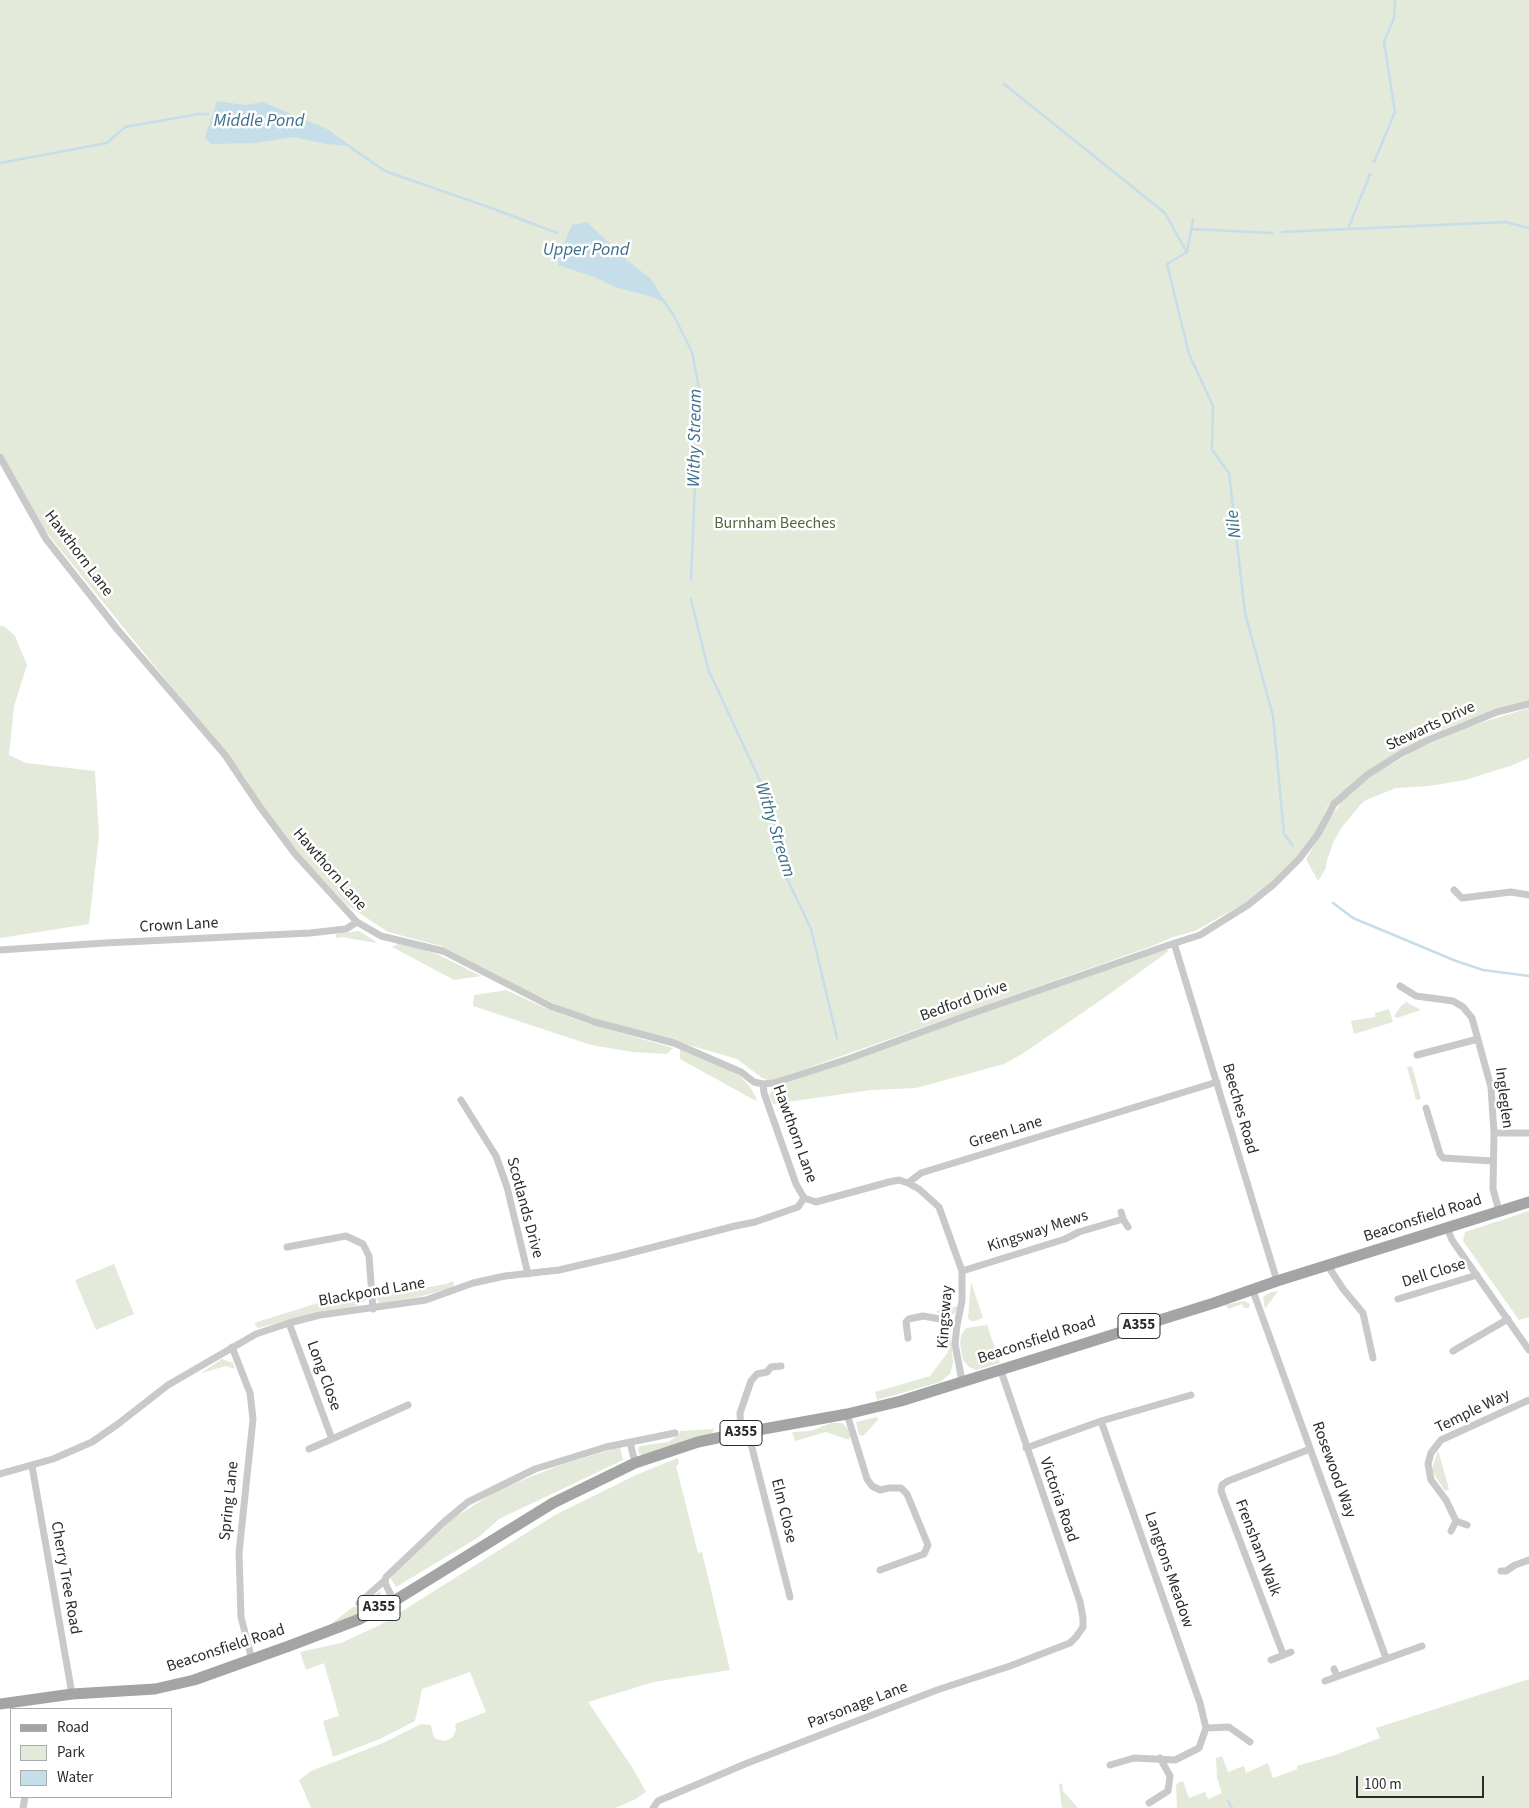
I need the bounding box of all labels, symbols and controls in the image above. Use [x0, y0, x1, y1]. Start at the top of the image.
water label: Middle Pond [214, 111, 304, 133]
water label: Upper Pond [543, 240, 629, 262]
water label: Withy Stream [684, 389, 708, 487]
street label: Hawthorn Lane [39, 507, 117, 601]
water label: Nile [1223, 509, 1247, 539]
park label: Burnham Beeches [714, 514, 836, 534]
street label: Stewarts Drive [1383, 698, 1479, 756]
water label: Withy Stream [749, 780, 799, 880]
street label: Hawthorn Lane [288, 825, 370, 915]
street label: Crown Lane [139, 914, 219, 938]
street label: Bedford Drive [918, 977, 1010, 1027]
street label: Beeches Road [1217, 1061, 1261, 1157]
street label: Ingleglen [1490, 1066, 1516, 1130]
street label: Hawthorn Lane [767, 1082, 821, 1186]
street label: Green Lane [967, 1113, 1045, 1153]
street label: Scotlands Drive [501, 1155, 547, 1261]
street label: Beaconsfield Road [1361, 1191, 1485, 1247]
street label: Kingsway Mews [985, 1207, 1091, 1257]
street label: Dell Close [1400, 1255, 1468, 1293]
street label: Blackpond Lane [317, 1274, 427, 1312]
street label: Kingsway [934, 1285, 958, 1349]
street label: Beaconsfield Road [975, 1313, 1099, 1369]
road number: A355 [1118, 1314, 1160, 1338]
street label: Long Close [302, 1339, 344, 1413]
street label: Temple Way [1433, 1386, 1513, 1438]
street label: Rosewood Way [1307, 1419, 1359, 1521]
road number: A355 [720, 1420, 762, 1446]
street label: Victoria Road [1035, 1455, 1081, 1545]
street label: Spring Lane [216, 1460, 244, 1542]
street label: Elm Close [766, 1477, 800, 1545]
street label: Frensham Walk [1230, 1497, 1284, 1599]
street label: Langtons Meadow [1139, 1509, 1197, 1631]
street label: Cherry Tree Road [46, 1520, 84, 1636]
road number: A355 [358, 1596, 400, 1620]
street label: Beaconsfield Road [164, 1621, 288, 1677]
street label: Parsonage Lane [805, 1678, 911, 1734]
legend [10, 1708, 172, 1798]
text: Road [57, 1717, 89, 1738]
text: Park [57, 1742, 85, 1763]
scale bar [1359, 1766, 1486, 1798]
text: Water [57, 1767, 93, 1788]
text: 100 m [1364, 1774, 1402, 1795]

